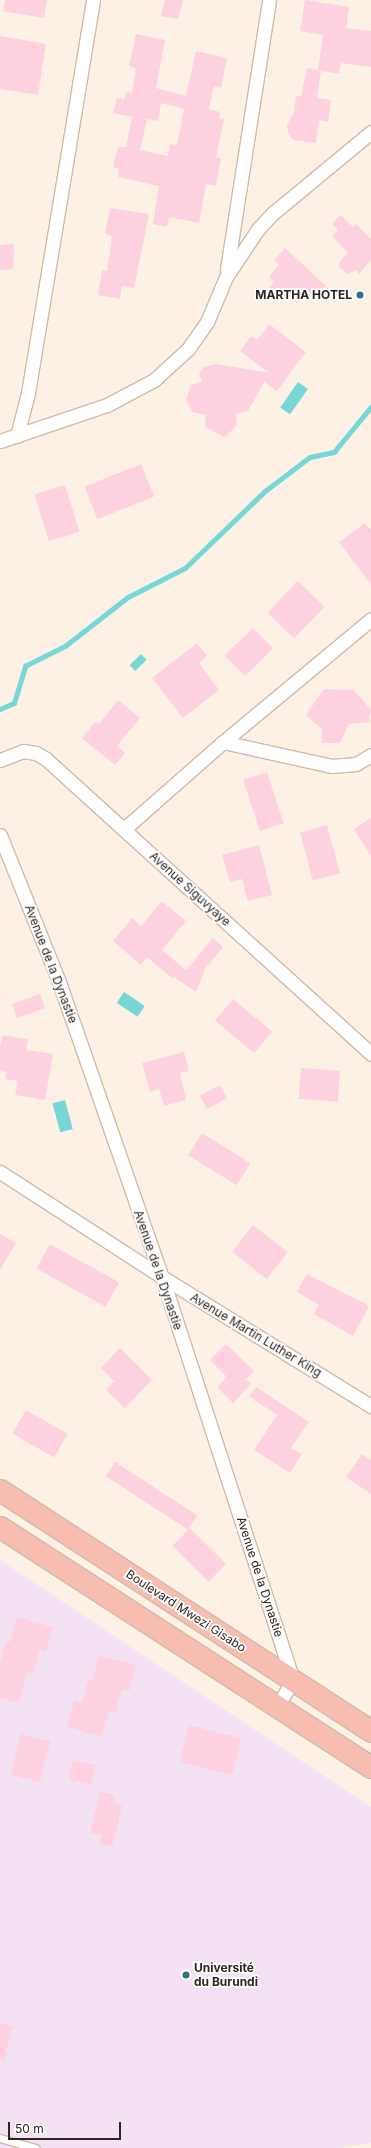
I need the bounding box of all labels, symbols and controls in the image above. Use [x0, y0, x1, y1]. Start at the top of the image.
place label: MARTHA HOTEL [255, 288, 352, 302]
marker: MARTHA HOTEL [355, 290, 365, 300]
street label: Avenue Siguvyaye [147, 849, 233, 929]
street label: Avenue de la Dynastie [22, 903, 80, 1025]
street label: Avenue de la Dynastie [131, 1208, 185, 1332]
street label: Avenue Martin Luther King [188, 1290, 324, 1380]
street label: Avenue de la Dynastie [234, 1515, 286, 1639]
street label: Boulevard Mwezi Gisabo [123, 1567, 249, 1655]
place label: Université du Burundi [194, 1961, 258, 1989]
marker: Université du Burundi [181, 1970, 191, 1980]
scale bar [10, 2114, 123, 2140]
text: 50 m [15, 2121, 44, 2136]

